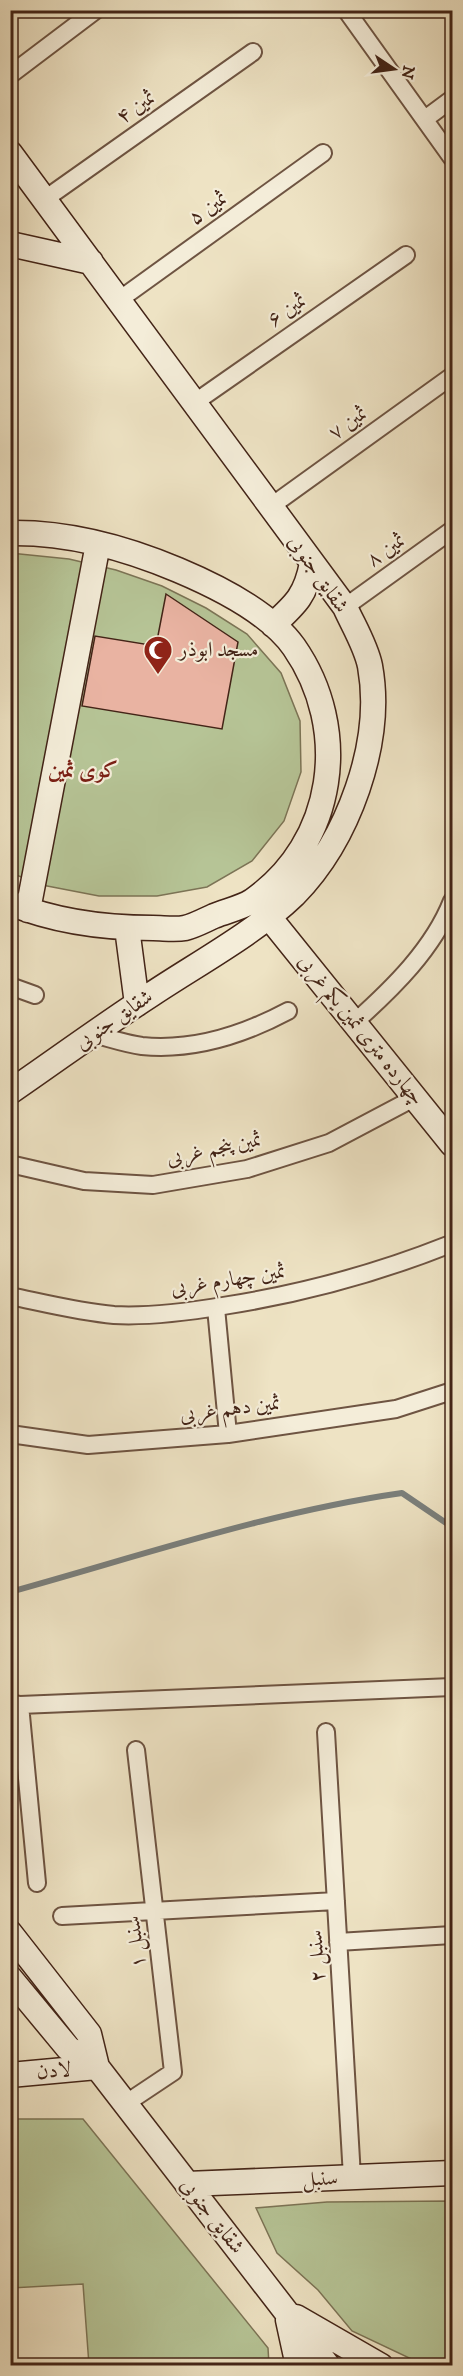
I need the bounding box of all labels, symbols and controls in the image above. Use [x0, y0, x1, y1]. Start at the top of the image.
north arrow [364, 39, 424, 99]
text: N [396, 63, 419, 81]
street label: ثمین ۴ [111, 84, 161, 130]
street label: ثمین ۵ [183, 185, 233, 231]
street label: ثمین ۶ [262, 287, 312, 333]
street label: ثمین ۷ [323, 400, 373, 446]
street label: ثمین ۸ [361, 527, 411, 573]
street label: شقایق جنوبی [281, 530, 354, 619]
mosque icon: مسجد ابوذر [142, 634, 174, 676]
place label: مسجد ابوذر [177, 637, 258, 663]
district label: کوی ثمین [48, 757, 118, 784]
street label: چهارده متری ثمین یکم غربی [287, 949, 430, 1115]
street label: شقایق جنوبی [70, 984, 159, 1057]
street label: ثمین پنجم غربی [164, 1126, 265, 1178]
street label: ثمین چهارم غربی [169, 1258, 288, 1306]
street label: ثمین دهم غربی [178, 1390, 283, 1434]
street label: سنبل ۱ [120, 1914, 153, 1970]
street label: سنبل ۲ [303, 1929, 332, 1983]
street label: لادن [35, 2057, 73, 2085]
street label: سنبل [302, 2165, 338, 2194]
street label: شقایق جنوبی [174, 2173, 250, 2260]

